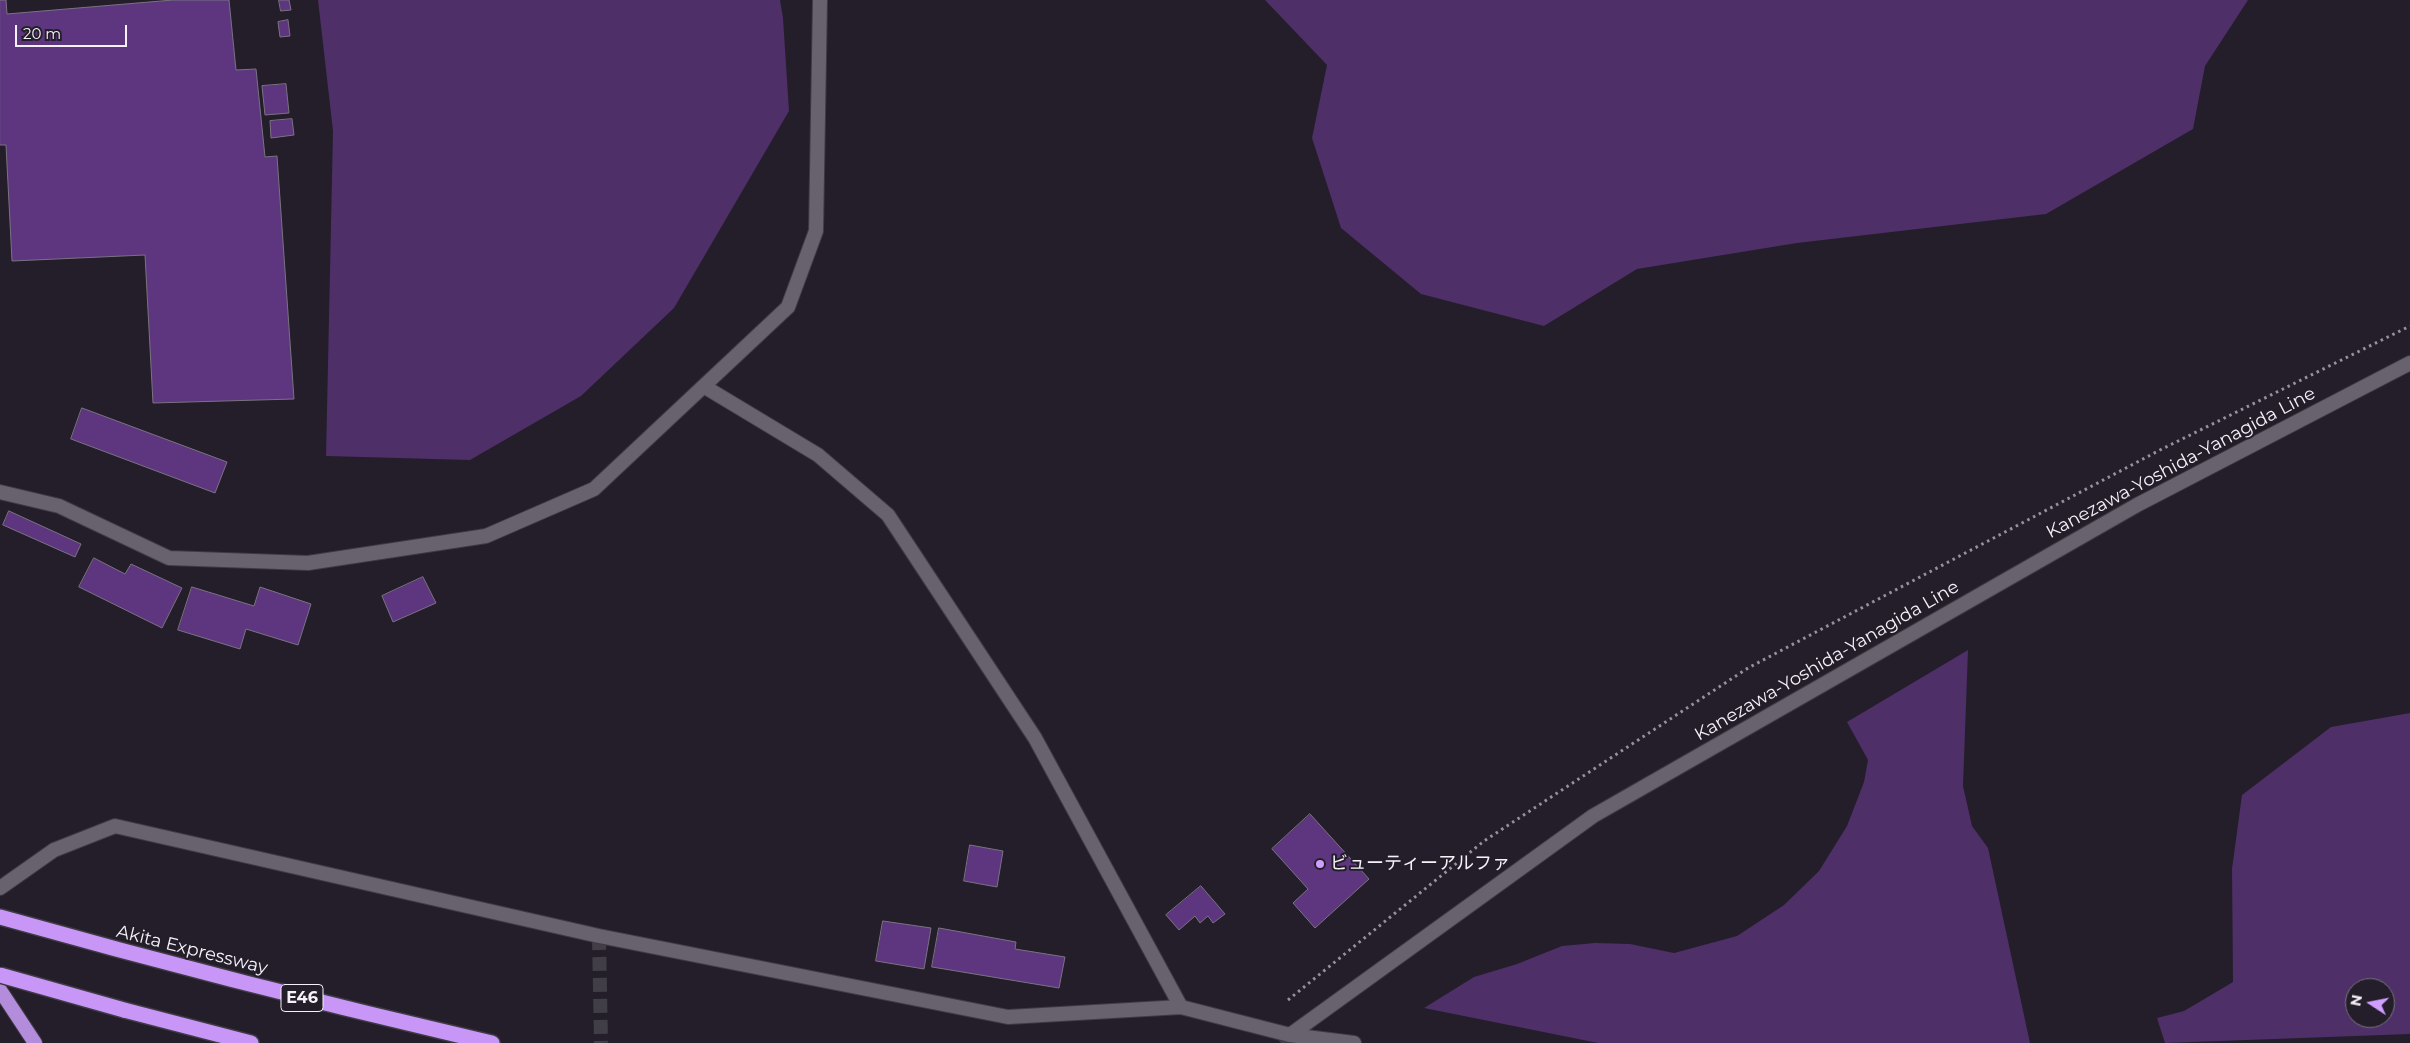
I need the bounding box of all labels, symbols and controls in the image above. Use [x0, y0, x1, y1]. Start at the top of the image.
scale bar [18, 15, 130, 47]
text: 20 m [23, 24, 61, 43]
street label: Kanezawa-Yoshida-Yanagida Line [2043, 383, 2319, 543]
street label: Kanezawa-Yoshida-Yanagida Line [1691, 576, 1963, 746]
place label: ビューティーアルファ [1330, 853, 1510, 875]
marker: ビューティーアルファ [1314, 858, 1326, 870]
street label: Akita Expressway [114, 921, 270, 979]
north arrow [2345, 978, 2395, 1028]
road number: E46 [281, 984, 323, 1011]
text: N [2346, 993, 2366, 1008]

